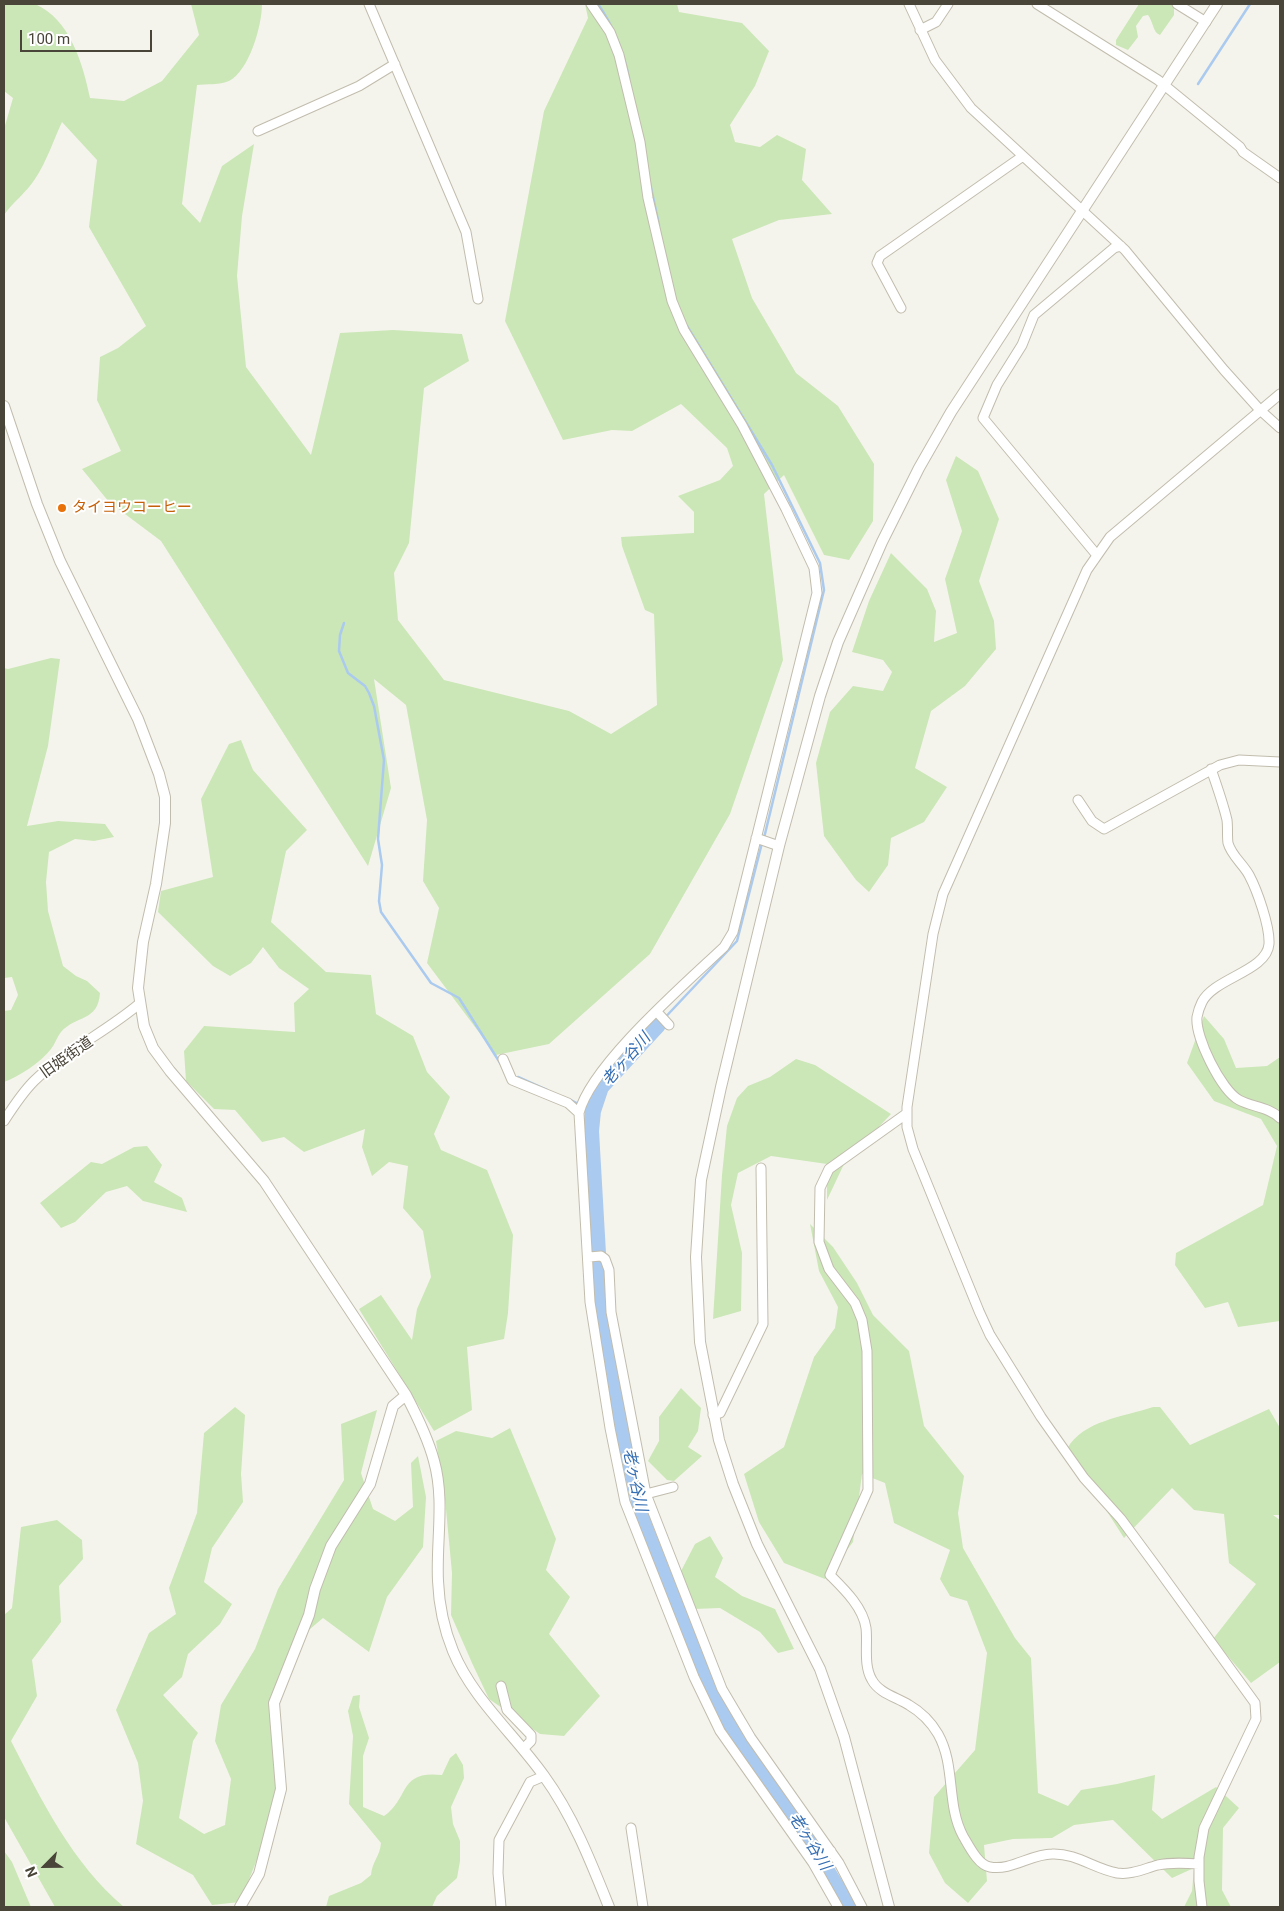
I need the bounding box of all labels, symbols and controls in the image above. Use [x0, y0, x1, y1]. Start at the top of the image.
scale bar [22, 20, 155, 52]
text: 100 m [28, 30, 70, 48]
place label: タイヨウコーヒー [72, 499, 192, 517]
marker: タイヨウコーヒー [56, 502, 68, 514]
water label: 老ヶ谷川 [599, 1030, 655, 1090]
street label: 旧姫街道 [37, 1033, 97, 1083]
water label: 老ヶ谷川 [618, 1447, 650, 1513]
water label: 老ヶ谷川 [784, 1810, 834, 1874]
north arrow [20, 1841, 70, 1891]
text: N [22, 1864, 40, 1880]

